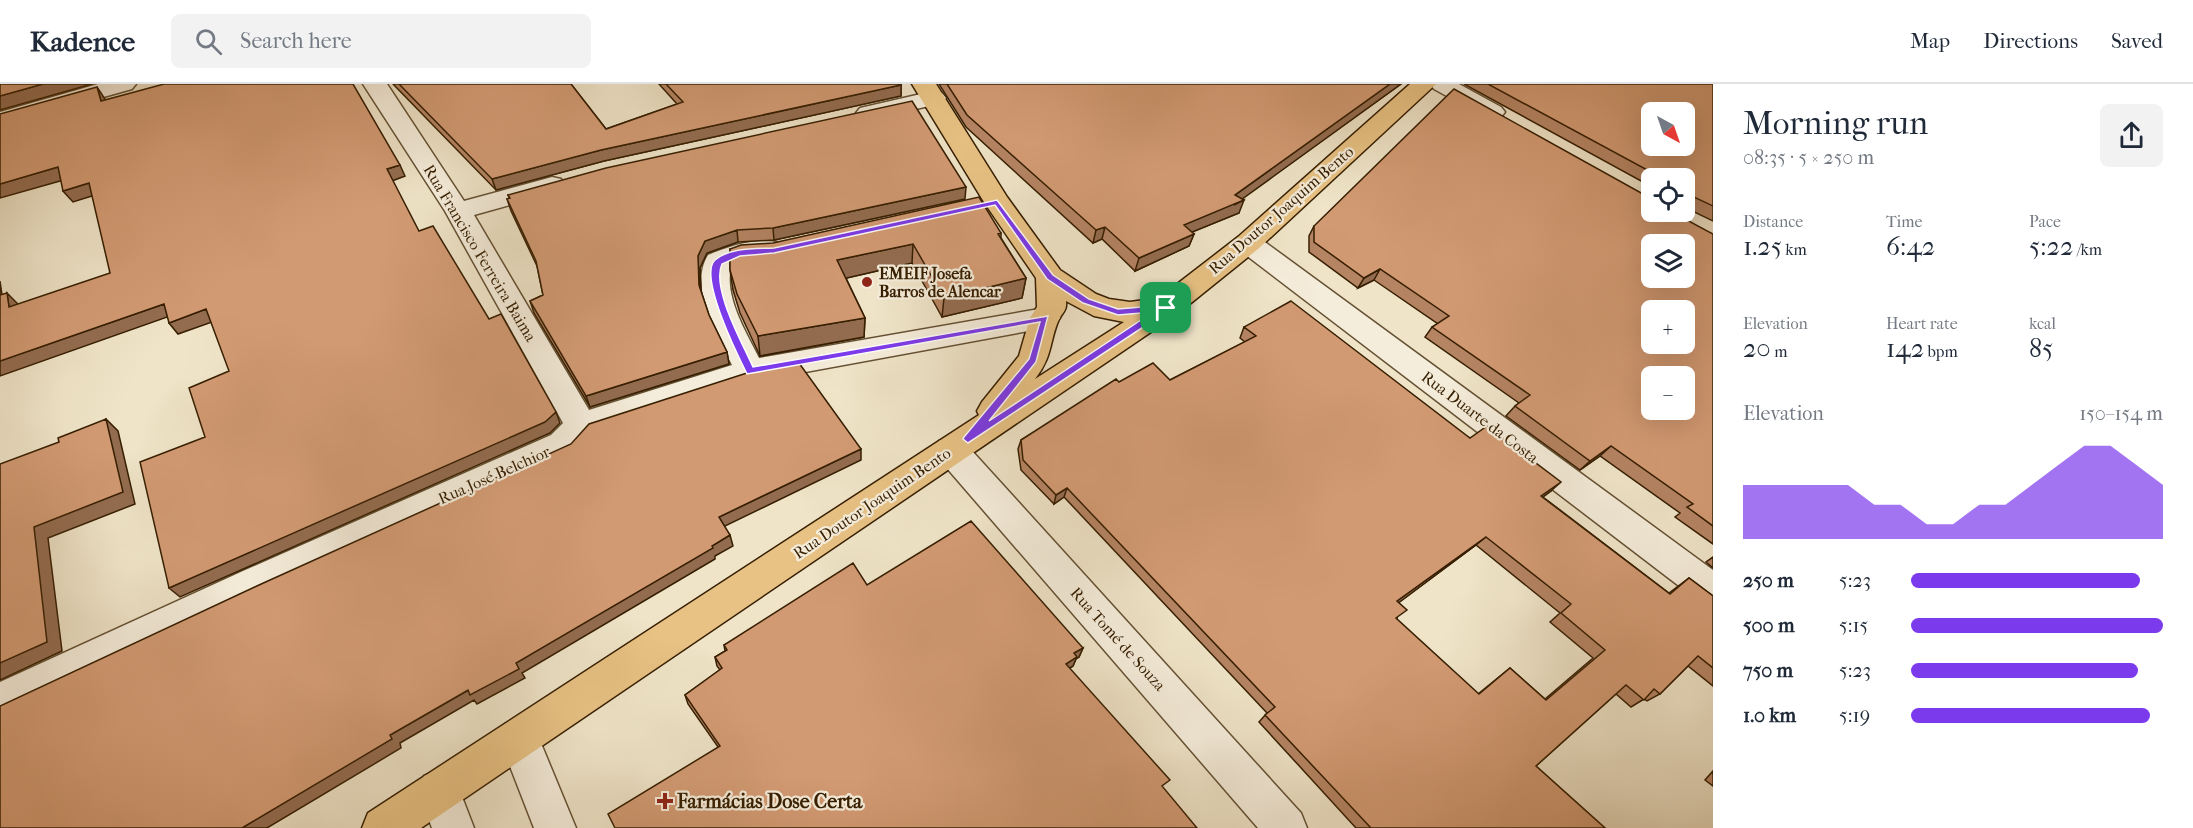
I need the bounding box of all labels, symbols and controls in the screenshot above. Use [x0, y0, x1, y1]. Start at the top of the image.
search box [171, 14, 591, 68]
text: Kadence [30, 25, 135, 58]
icon: search [192, 25, 225, 58]
text: Search here [240, 28, 352, 54]
text: Map [1910, 29, 1950, 53]
text: Directions [1983, 29, 2078, 53]
text: Saved [2111, 29, 2163, 53]
north arrow [1641, 102, 1695, 156]
map controls [1641, 102, 1695, 420]
text: Morning run [1743, 104, 1928, 143]
button: share [2100, 104, 2163, 167]
street label: Rua Doutor Joaquim Bento [1205, 142, 1357, 278]
text: 08:35 · 5 × 250 m [1743, 146, 1874, 169]
street label: Rua Francisco Ferreira Baima [420, 161, 541, 345]
button: locate [1641, 168, 1695, 222]
text: Distance [1743, 212, 1803, 231]
text: Time [1886, 212, 1922, 231]
text: Pace [2029, 212, 2061, 231]
text: 1.25 [1743, 231, 1782, 262]
text: 6:42 [1886, 231, 1935, 262]
text: 5:22 [2029, 231, 2073, 262]
button: layers [1641, 234, 1695, 288]
text: km [1782, 240, 1807, 259]
text: /km [2073, 240, 2102, 259]
place label: EMEIF Josefa Barros de Alencar [879, 264, 1002, 301]
marker: EMEIF Josefa Barros de Alencar [860, 275, 874, 289]
pin [1140, 282, 1191, 333]
icon: arrive [1149, 291, 1182, 324]
button: + [1641, 300, 1695, 354]
text: Elevation [1743, 314, 1808, 333]
text: Heart rate [1886, 314, 1958, 333]
text: kcal [2029, 314, 2056, 333]
text: 20 [1743, 333, 1771, 364]
text: 142 [1886, 333, 1924, 364]
text: 85 [2029, 333, 2053, 364]
text: m [1771, 342, 1787, 361]
text: bpm [1924, 342, 1958, 361]
button: − [1641, 366, 1695, 420]
street label: Rua Duarte da Costa [1418, 367, 1543, 467]
text: Elevation [1743, 402, 1824, 425]
text: 150–154 m [2079, 402, 2163, 425]
street label: Rua José Belchior [435, 442, 553, 508]
street label: Rua Doutor Joaquim Bento [790, 443, 954, 563]
text: 250 m [1743, 569, 1794, 592]
text: 5:23 [1839, 569, 1871, 592]
street label: Rua Tomé de Souza [1066, 583, 1170, 695]
text: 500 m [1743, 614, 1795, 637]
text: 5:15 [1839, 614, 1868, 637]
text: 750 m [1743, 659, 1793, 682]
text: 5:23 [1839, 659, 1871, 682]
text: 1.0 km [1743, 704, 1796, 727]
text: 5:19 [1839, 704, 1870, 727]
place label: Farmácias Dose Certa [676, 790, 863, 813]
marker: Farmácias Dose Certa [658, 794, 672, 808]

